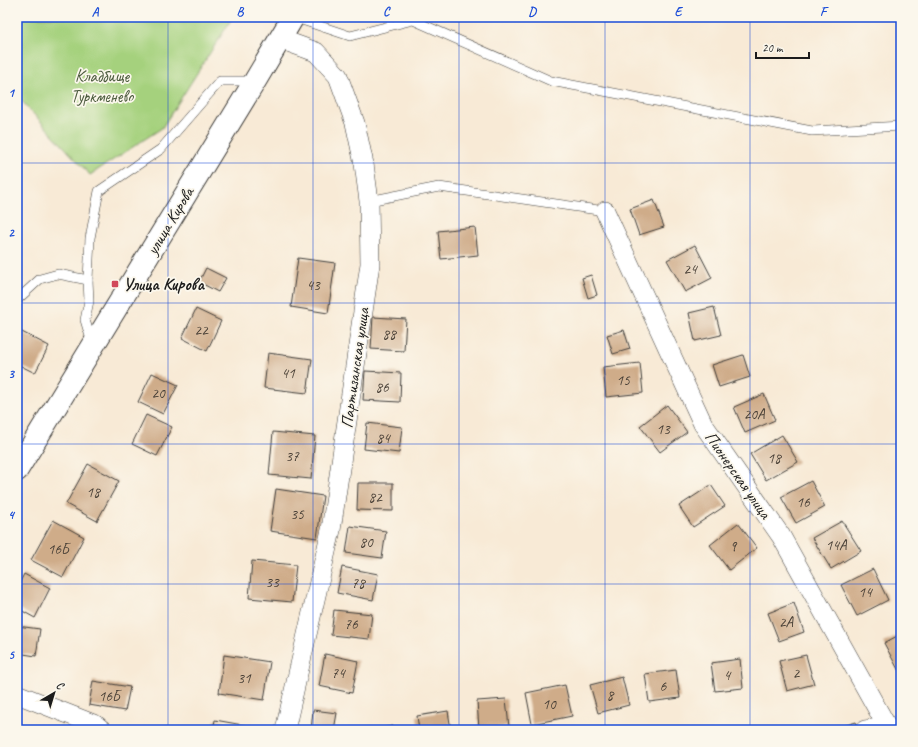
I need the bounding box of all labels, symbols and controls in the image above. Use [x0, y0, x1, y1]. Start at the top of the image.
text: A [92, 4, 100, 20]
text: B [237, 4, 245, 20]
text: C [383, 4, 391, 20]
text: D [528, 4, 537, 20]
text: E [675, 4, 684, 20]
text: F [820, 4, 829, 20]
scale bar [756, 34, 809, 60]
text: 20 m [762, 40, 784, 56]
park label: Кладбище Туркменево [71, 66, 134, 107]
text: 1 [8, 85, 16, 101]
street label: улица Кирова [141, 182, 199, 259]
text: 2 [8, 225, 15, 241]
house number: 24 [683, 260, 698, 279]
place label: Улица Кирова [123, 274, 206, 295]
house number: 43 [306, 276, 321, 295]
marker: Улица Кирова [110, 279, 120, 289]
street label: Партизанская улица [336, 305, 374, 429]
house number: 22 [194, 321, 209, 340]
house number: 88 [382, 325, 397, 344]
house number: 41 [281, 364, 296, 383]
text: 3 [8, 366, 15, 382]
house number: 15 [616, 371, 631, 390]
house number: 86 [375, 378, 390, 397]
house number: 20 [151, 384, 166, 403]
house number: 20А [743, 405, 766, 424]
house number: 13 [656, 420, 671, 439]
street label: Пионерская улица [700, 427, 776, 524]
house number: 84 [376, 429, 391, 448]
house number: 37 [285, 447, 300, 466]
house number: 18 [767, 449, 782, 468]
house number: 18 [86, 483, 101, 502]
house number: 82 [368, 488, 383, 507]
house number: 16 [796, 493, 811, 512]
house number: 35 [290, 505, 305, 524]
text: 4 [8, 507, 16, 523]
house number: 80 [359, 533, 374, 552]
house number: 14А [825, 536, 848, 555]
house number: 9 [730, 537, 738, 556]
house number: 16Б [47, 540, 71, 559]
house number: 33 [265, 573, 280, 592]
house number: 78 [351, 574, 366, 593]
house number: 14 [858, 583, 873, 602]
house number: 2А [779, 613, 795, 632]
house number: 76 [344, 615, 359, 634]
text: 5 [8, 647, 15, 663]
house number: 74 [331, 664, 346, 683]
house number: 2 [793, 664, 801, 683]
house number: 4 [724, 666, 732, 685]
house number: 31 [237, 669, 252, 688]
north arrow [34, 673, 74, 713]
house number: 6 [660, 677, 668, 696]
text: С [54, 678, 68, 693]
house number: 8 [607, 686, 615, 705]
house number: 16Б [98, 687, 122, 706]
house number: 10 [542, 695, 557, 714]

